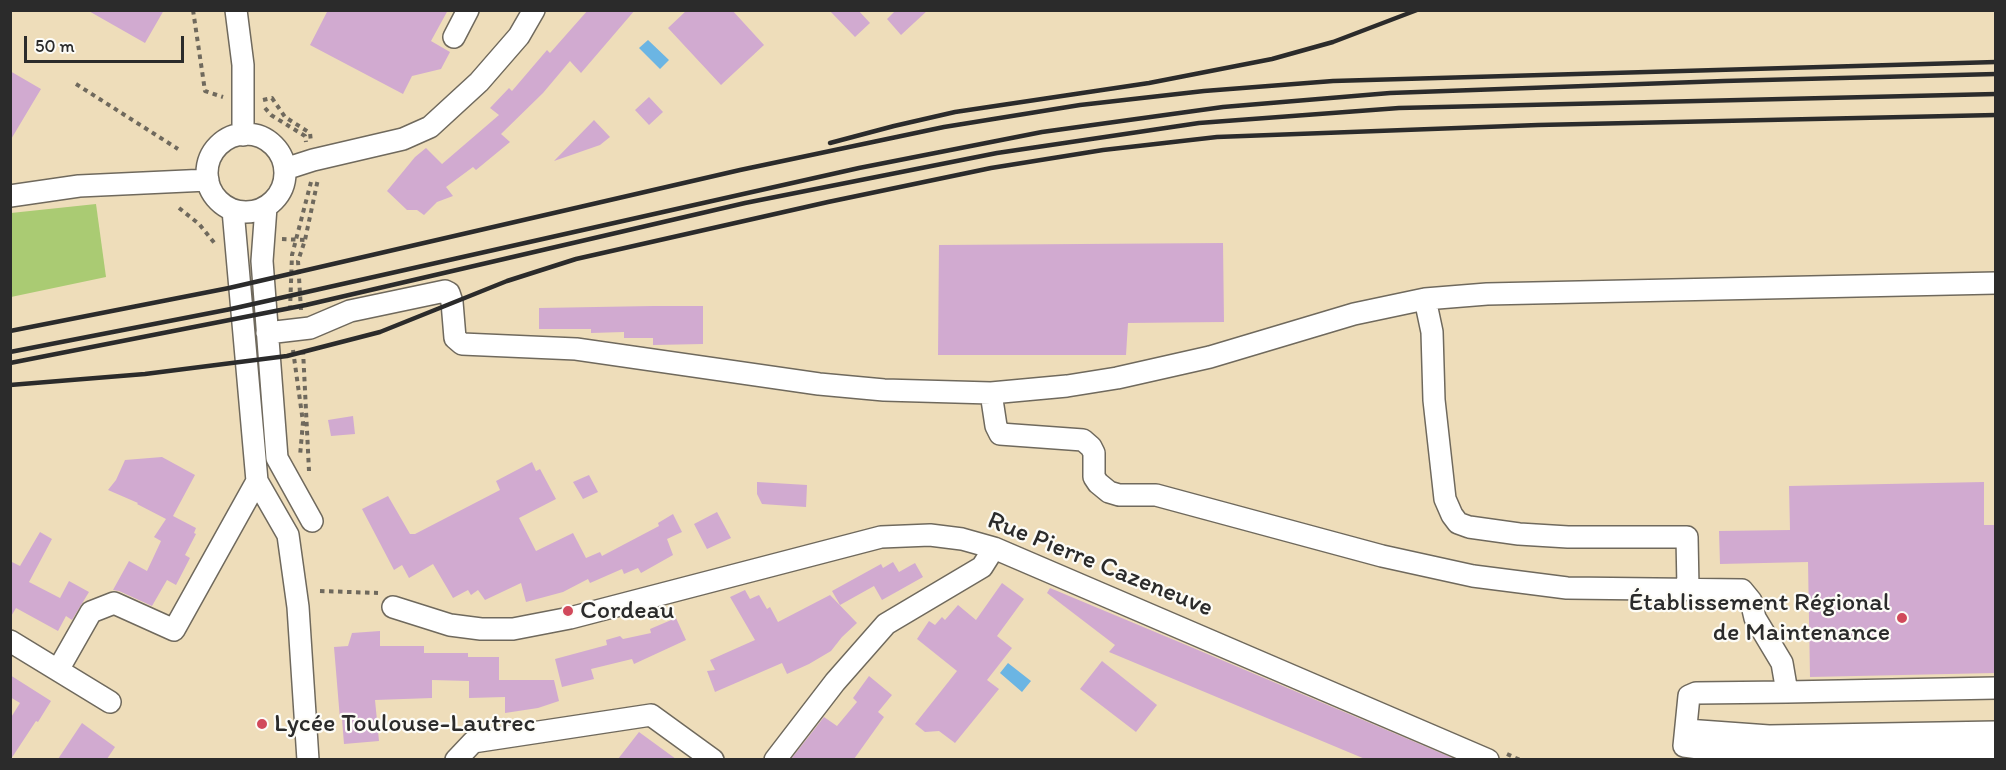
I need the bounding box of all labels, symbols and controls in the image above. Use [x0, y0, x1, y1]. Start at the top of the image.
scale bar [27, 24, 188, 62]
text: 50 m [35, 35, 75, 57]
street label: Rue Pierre Cazeneuve [983, 505, 1217, 625]
place label: Établissement Régional de Maintenance [1629, 587, 1890, 648]
place label: Cordeau [580, 595, 674, 627]
marker: Cordeau [561, 604, 575, 618]
marker: Établissement Régional de Maintenance [1895, 611, 1909, 625]
place label: Lycée Toulouse-Lautrec [274, 708, 535, 740]
marker: Lycée Toulouse-Lautrec [255, 717, 269, 731]

